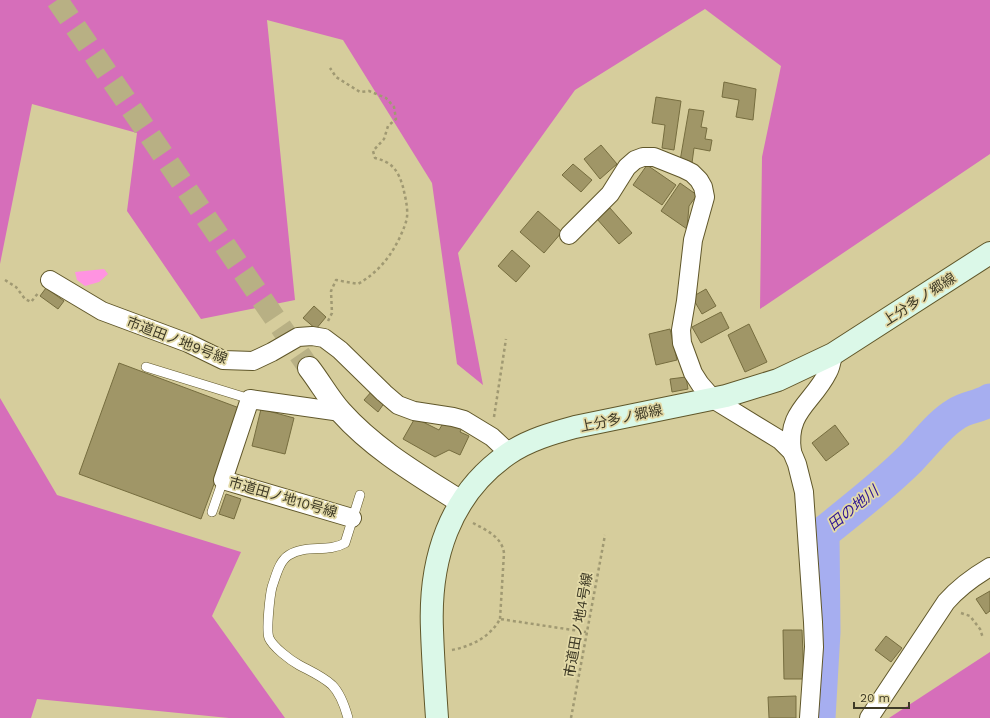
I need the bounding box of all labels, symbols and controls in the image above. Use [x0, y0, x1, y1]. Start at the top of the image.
street label: 上分多ノ郷線 [879, 269, 959, 329]
street label: 市道田ノ地9号線 [124, 313, 230, 367]
street label: 上分多ノ郷線 [578, 401, 664, 435]
street label: 市道田ノ地10号線 [227, 474, 339, 520]
water label: 田の地川 [824, 481, 884, 534]
street label: 市道田ノ地4号線 [561, 571, 595, 679]
scale bar [854, 684, 909, 710]
text: 20 m [860, 691, 890, 705]

